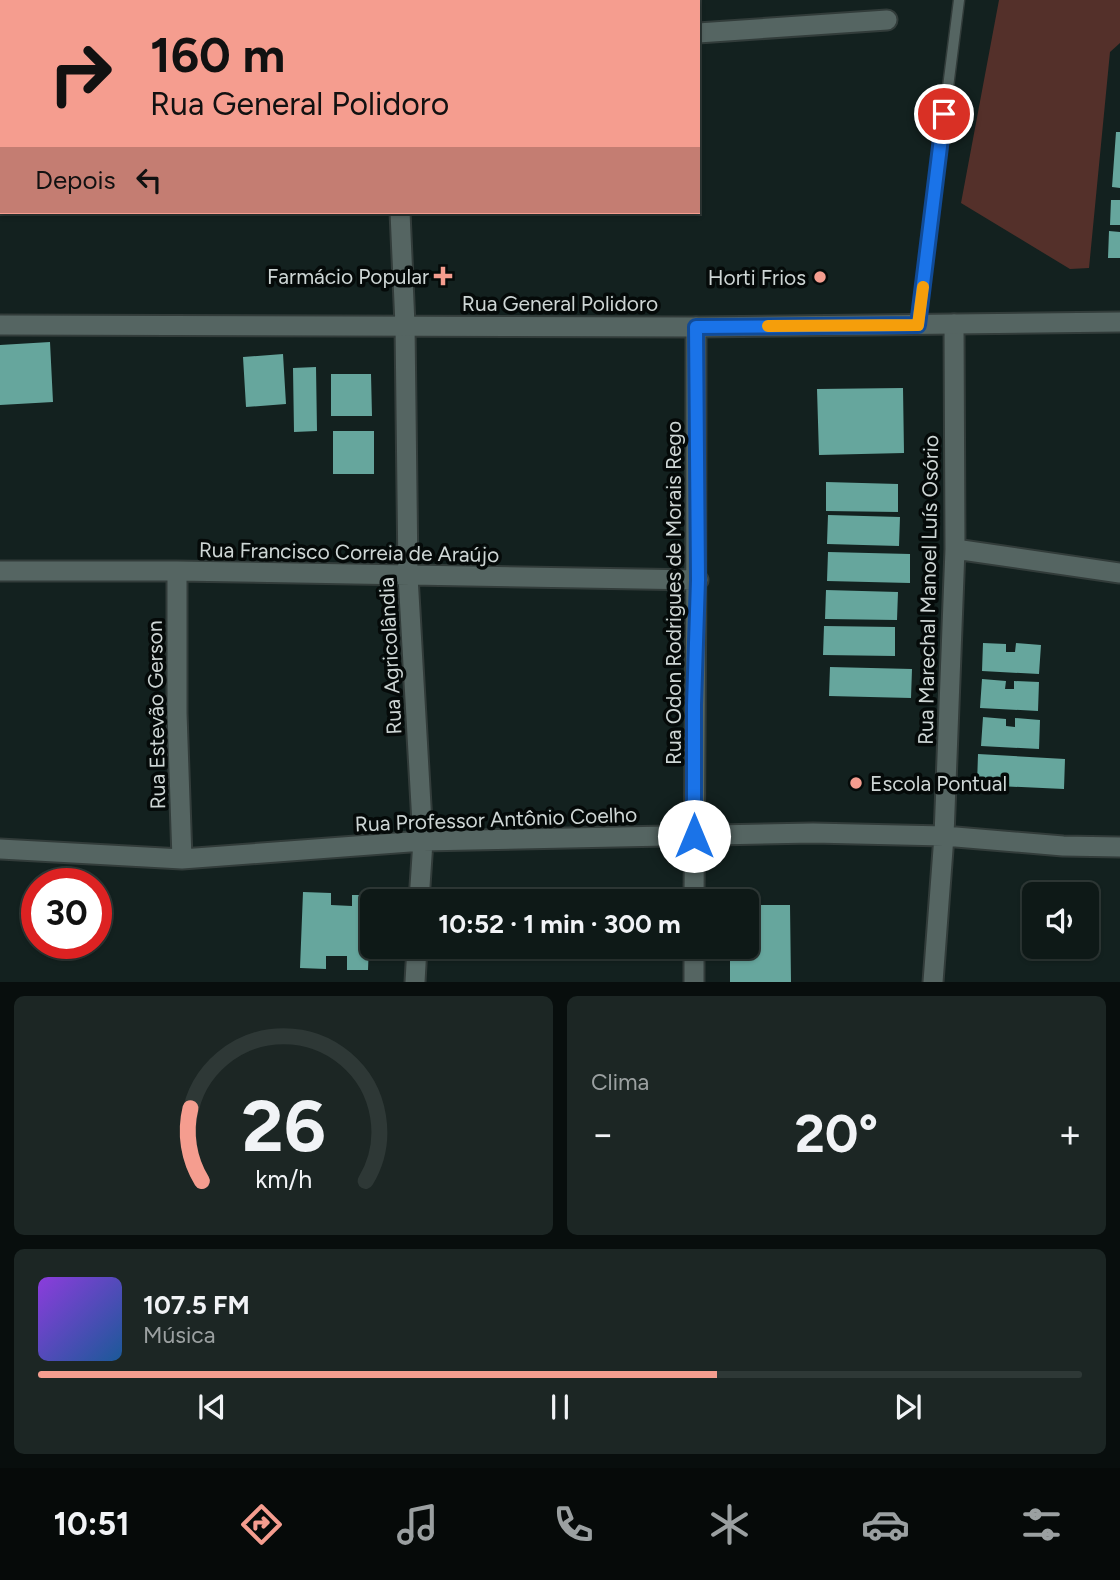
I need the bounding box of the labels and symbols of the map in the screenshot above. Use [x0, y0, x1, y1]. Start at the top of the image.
pin [914, 84, 974, 144]
place label: Farmácio Popular [267, 264, 429, 289]
place label: Horti Frios [708, 265, 806, 290]
marker: Farmácio Popular [435, 268, 451, 284]
marker: Horti Frios [812, 269, 828, 285]
street label: Rua General Polidoro [462, 291, 658, 316]
street label: Rua Odon Rodrigues de Morais Rego [661, 421, 686, 765]
street label: Rua Marechal Manoel Luís Osório [913, 435, 943, 745]
street label: Rua Francisco Correia de Araújo [199, 537, 499, 567]
street label: Rua Agricolândia [373, 577, 407, 735]
street label: Rua Estevão Gerson [142, 620, 170, 810]
place label: Escola Pontual [870, 771, 1007, 796]
marker: Escola Pontual [848, 775, 864, 791]
position arrow [657, 799, 731, 873]
street label: Rua Professor Antônio Coelho [354, 802, 638, 836]
speed limit sign: 30 [21, 868, 112, 959]

